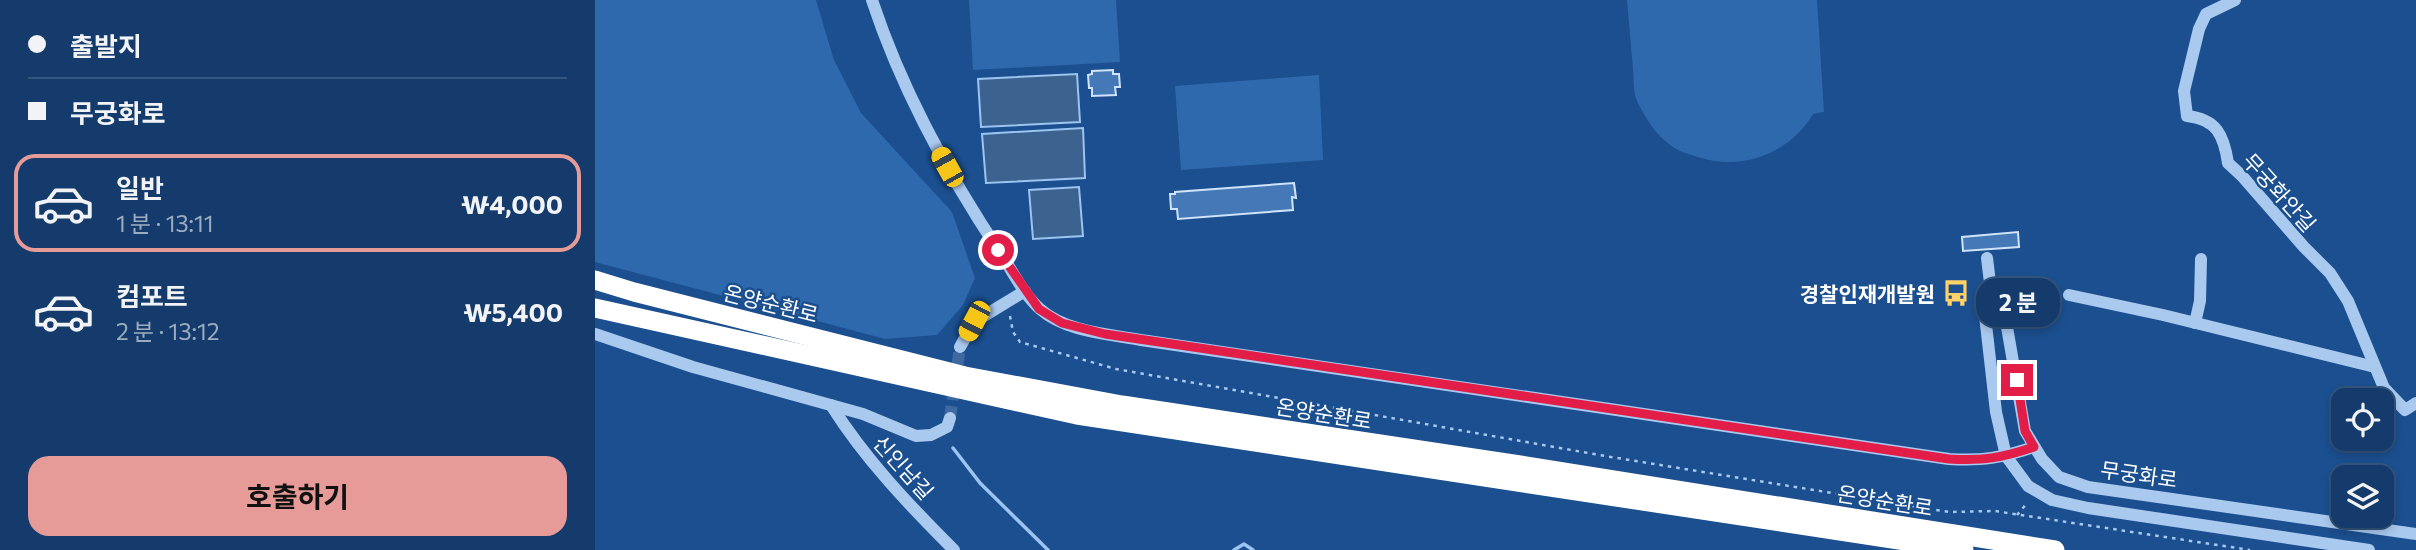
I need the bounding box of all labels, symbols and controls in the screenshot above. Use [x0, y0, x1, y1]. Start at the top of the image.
text: 출발지 [70, 30, 142, 61]
text: 무궁화로 [70, 97, 166, 128]
car [928, 144, 967, 190]
street label: 무궁화안길 [2238, 148, 2322, 236]
icon: car [32, 172, 95, 235]
text: 일반 [116, 172, 164, 203]
text: ₩4,000 [461, 188, 563, 219]
text: 1 분 · 13:11 [116, 209, 214, 237]
route start [982, 234, 1014, 266]
bus stop icon: 경찰인재개발원 [1941, 278, 1971, 308]
callout: 2 분 [1975, 278, 2059, 328]
street label: 온양순환로 [721, 279, 821, 327]
icon: car [32, 280, 95, 343]
text: 컴포트 [116, 280, 188, 311]
place label: 경찰인재개발원 [1800, 281, 1935, 306]
text: 2 분 [1999, 288, 2037, 316]
text: ₩5,400 [463, 296, 563, 327]
car [955, 298, 994, 344]
text: 2 분 · 13:12 [116, 317, 220, 345]
route end [2001, 364, 2033, 396]
map controls [2331, 388, 2394, 528]
button: locate [2331, 388, 2394, 451]
street label: 온양순환로 [1274, 393, 1374, 433]
street label: 신인남길 [869, 430, 939, 504]
button: 호출하기 [28, 456, 567, 536]
street label: 무궁화로 [2099, 456, 2179, 492]
button: layers [2331, 465, 2394, 528]
street label: 온양순환로 [1835, 480, 1935, 520]

